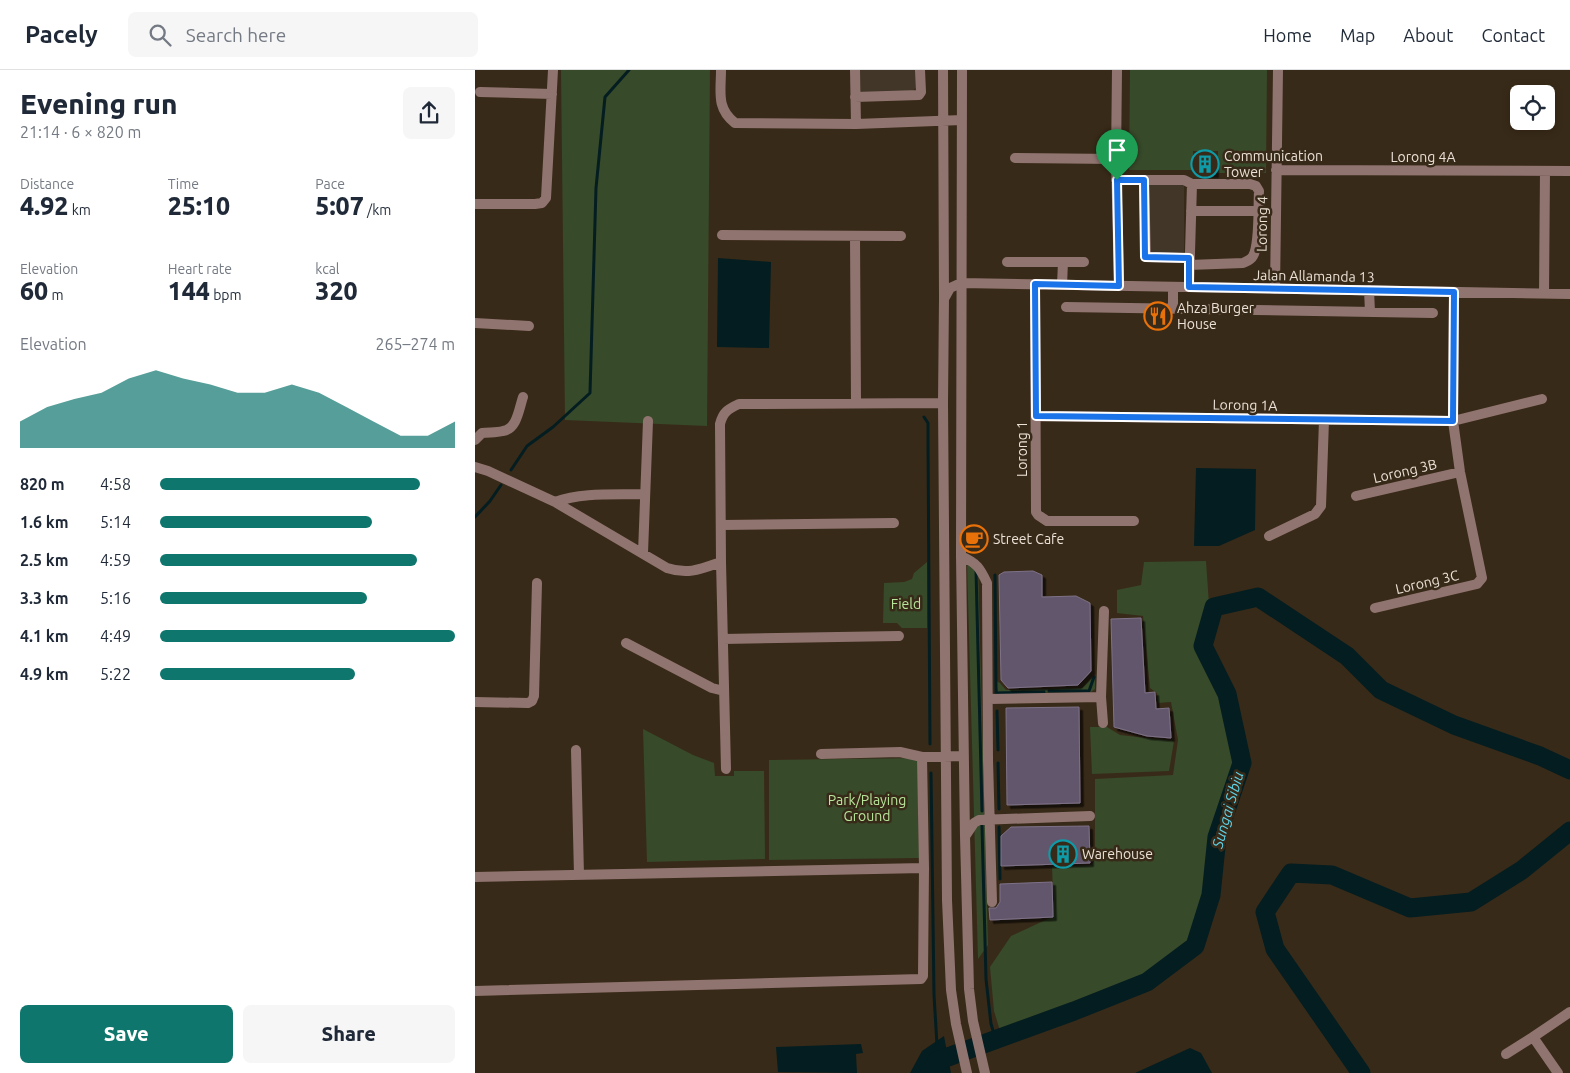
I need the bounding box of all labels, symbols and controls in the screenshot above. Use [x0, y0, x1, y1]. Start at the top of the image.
search box [128, 12, 478, 57]
text: Pacely [25, 21, 98, 48]
icon: search [146, 21, 174, 49]
text: Search here [186, 24, 286, 46]
text: Home [1263, 25, 1312, 45]
text: Map [1340, 25, 1375, 45]
text: About [1403, 25, 1453, 45]
text: Contact [1481, 25, 1545, 45]
map controls [1510, 85, 1555, 130]
button: locate [1510, 85, 1555, 130]
button: share [403, 87, 455, 139]
text: Evening run [20, 88, 178, 119]
text: 21:14 · 6 × 820 m [20, 123, 141, 141]
pin [1096, 129, 1138, 180]
icon: arrive [1103, 136, 1131, 164]
place label: Communication Tower [1224, 148, 1323, 180]
building icon: Communication Tower [1190, 149, 1220, 179]
street label: Lorong 4A [1390, 149, 1456, 165]
text: Distance [20, 176, 74, 192]
text: Time [168, 176, 199, 192]
text: Pace [315, 176, 345, 192]
text: 4.92 [20, 192, 68, 220]
text: 25:10 [168, 192, 230, 220]
text: 5:07 [315, 192, 364, 220]
street label: Lorong 4 [1254, 196, 1270, 252]
text: km [68, 202, 91, 218]
text: /km [364, 202, 391, 218]
text: Elevation [20, 261, 78, 277]
text: Heart rate [168, 261, 232, 277]
text: kcal [315, 261, 340, 277]
street label: Jalan Allamanda 13 [1253, 267, 1375, 285]
text: 60 [20, 277, 48, 305]
text: 144 [168, 277, 210, 305]
text: 320 [315, 277, 358, 305]
text: m [48, 287, 64, 303]
text: bpm [210, 287, 242, 303]
place label: Ahza Burger House [1177, 300, 1255, 332]
restaurant icon: Ahza Burger House [1143, 301, 1173, 331]
text: Elevation [20, 335, 87, 353]
text: 265–274 m [375, 335, 455, 353]
street label: Lorong 1A [1212, 396, 1278, 414]
street label: Lorong 1 [1014, 421, 1030, 477]
street label: Lorong 3B [1372, 456, 1438, 486]
text: 820 m [20, 475, 65, 493]
text: 4:58 [100, 475, 131, 493]
text: 1.6 km [20, 513, 69, 531]
text: 5:14 [100, 513, 131, 531]
cafe icon: Street Cafe [959, 524, 989, 554]
place label: Street Cafe [993, 531, 1064, 547]
text: 2.5 km [20, 551, 69, 569]
text: 4:59 [100, 551, 131, 569]
street label: Lorong 3C [1394, 567, 1461, 597]
text: 3.3 km [20, 589, 69, 607]
text: 5:16 [100, 589, 131, 607]
park label: Field [891, 596, 921, 612]
text: 4.1 km [20, 627, 69, 645]
text: 4:49 [100, 627, 131, 645]
text: 4.9 km [20, 665, 69, 683]
text: 5:22 [100, 665, 131, 683]
water label: Sungai Sibiu [1208, 770, 1247, 851]
park label: Park/Playing Ground [828, 792, 906, 824]
building icon: Warehouse [1048, 839, 1078, 869]
place label: Warehouse [1082, 846, 1153, 862]
button: Save [20, 1005, 233, 1063]
button: Share [243, 1005, 455, 1063]

